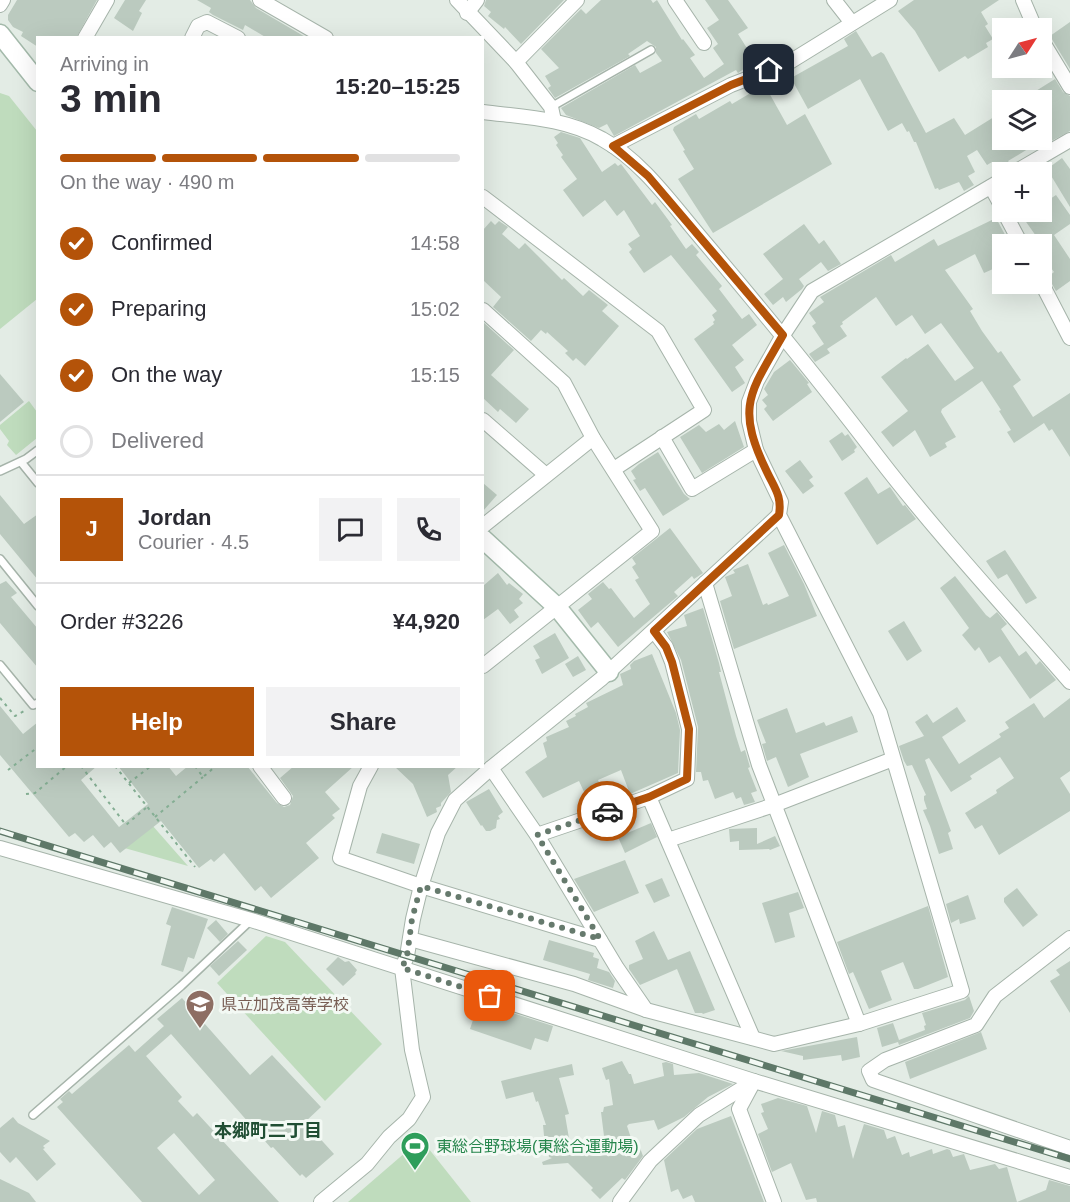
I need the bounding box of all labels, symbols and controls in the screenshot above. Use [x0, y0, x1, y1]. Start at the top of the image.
north arrow [992, 18, 1052, 78]
map controls [992, 18, 1052, 294]
pin [743, 44, 794, 95]
text: Arriving in [60, 53, 149, 75]
icon: home [752, 53, 785, 86]
text: 15:20–15:25 [335, 74, 460, 99]
text: 3 min [60, 77, 162, 120]
button: layers [992, 90, 1052, 150]
button: + [992, 162, 1052, 222]
text: On the way · 490 m [60, 171, 235, 193]
icon: check [60, 227, 93, 260]
text: Confirmed [111, 230, 212, 255]
text: 14:58 [410, 232, 460, 254]
button: − [992, 234, 1052, 294]
icon: check [60, 293, 93, 326]
text: Preparing [111, 296, 206, 321]
text: 15:02 [410, 298, 460, 320]
icon: check [60, 359, 93, 392]
text: On the way [111, 362, 222, 387]
text: 15:15 [410, 364, 460, 386]
text: Delivered [111, 428, 204, 453]
button: chat [319, 498, 382, 561]
button: phone [397, 498, 460, 561]
text: Jordan [138, 505, 211, 530]
text: J [85, 516, 98, 541]
text: Courier · 4.5 [138, 531, 249, 553]
text: Order #3226 [60, 609, 184, 634]
text: ¥4,920 [393, 609, 460, 634]
button: Help [60, 687, 254, 756]
button: Share [266, 687, 460, 756]
courier [577, 781, 637, 841]
icon: car [591, 795, 624, 828]
pin [464, 970, 515, 1021]
icon: bag [473, 979, 506, 1012]
school or university icon: 県立加茂高等学校 [184, 988, 216, 1030]
place label: 県立加茂高等学校 [221, 996, 349, 1013]
district label: 本郷町二丁目 [214, 1121, 322, 1141]
sports icon: 東総合野球場(東総合運動場) [399, 1130, 431, 1172]
place label: 東総合野球場(東総合運動場) [436, 1138, 639, 1155]

